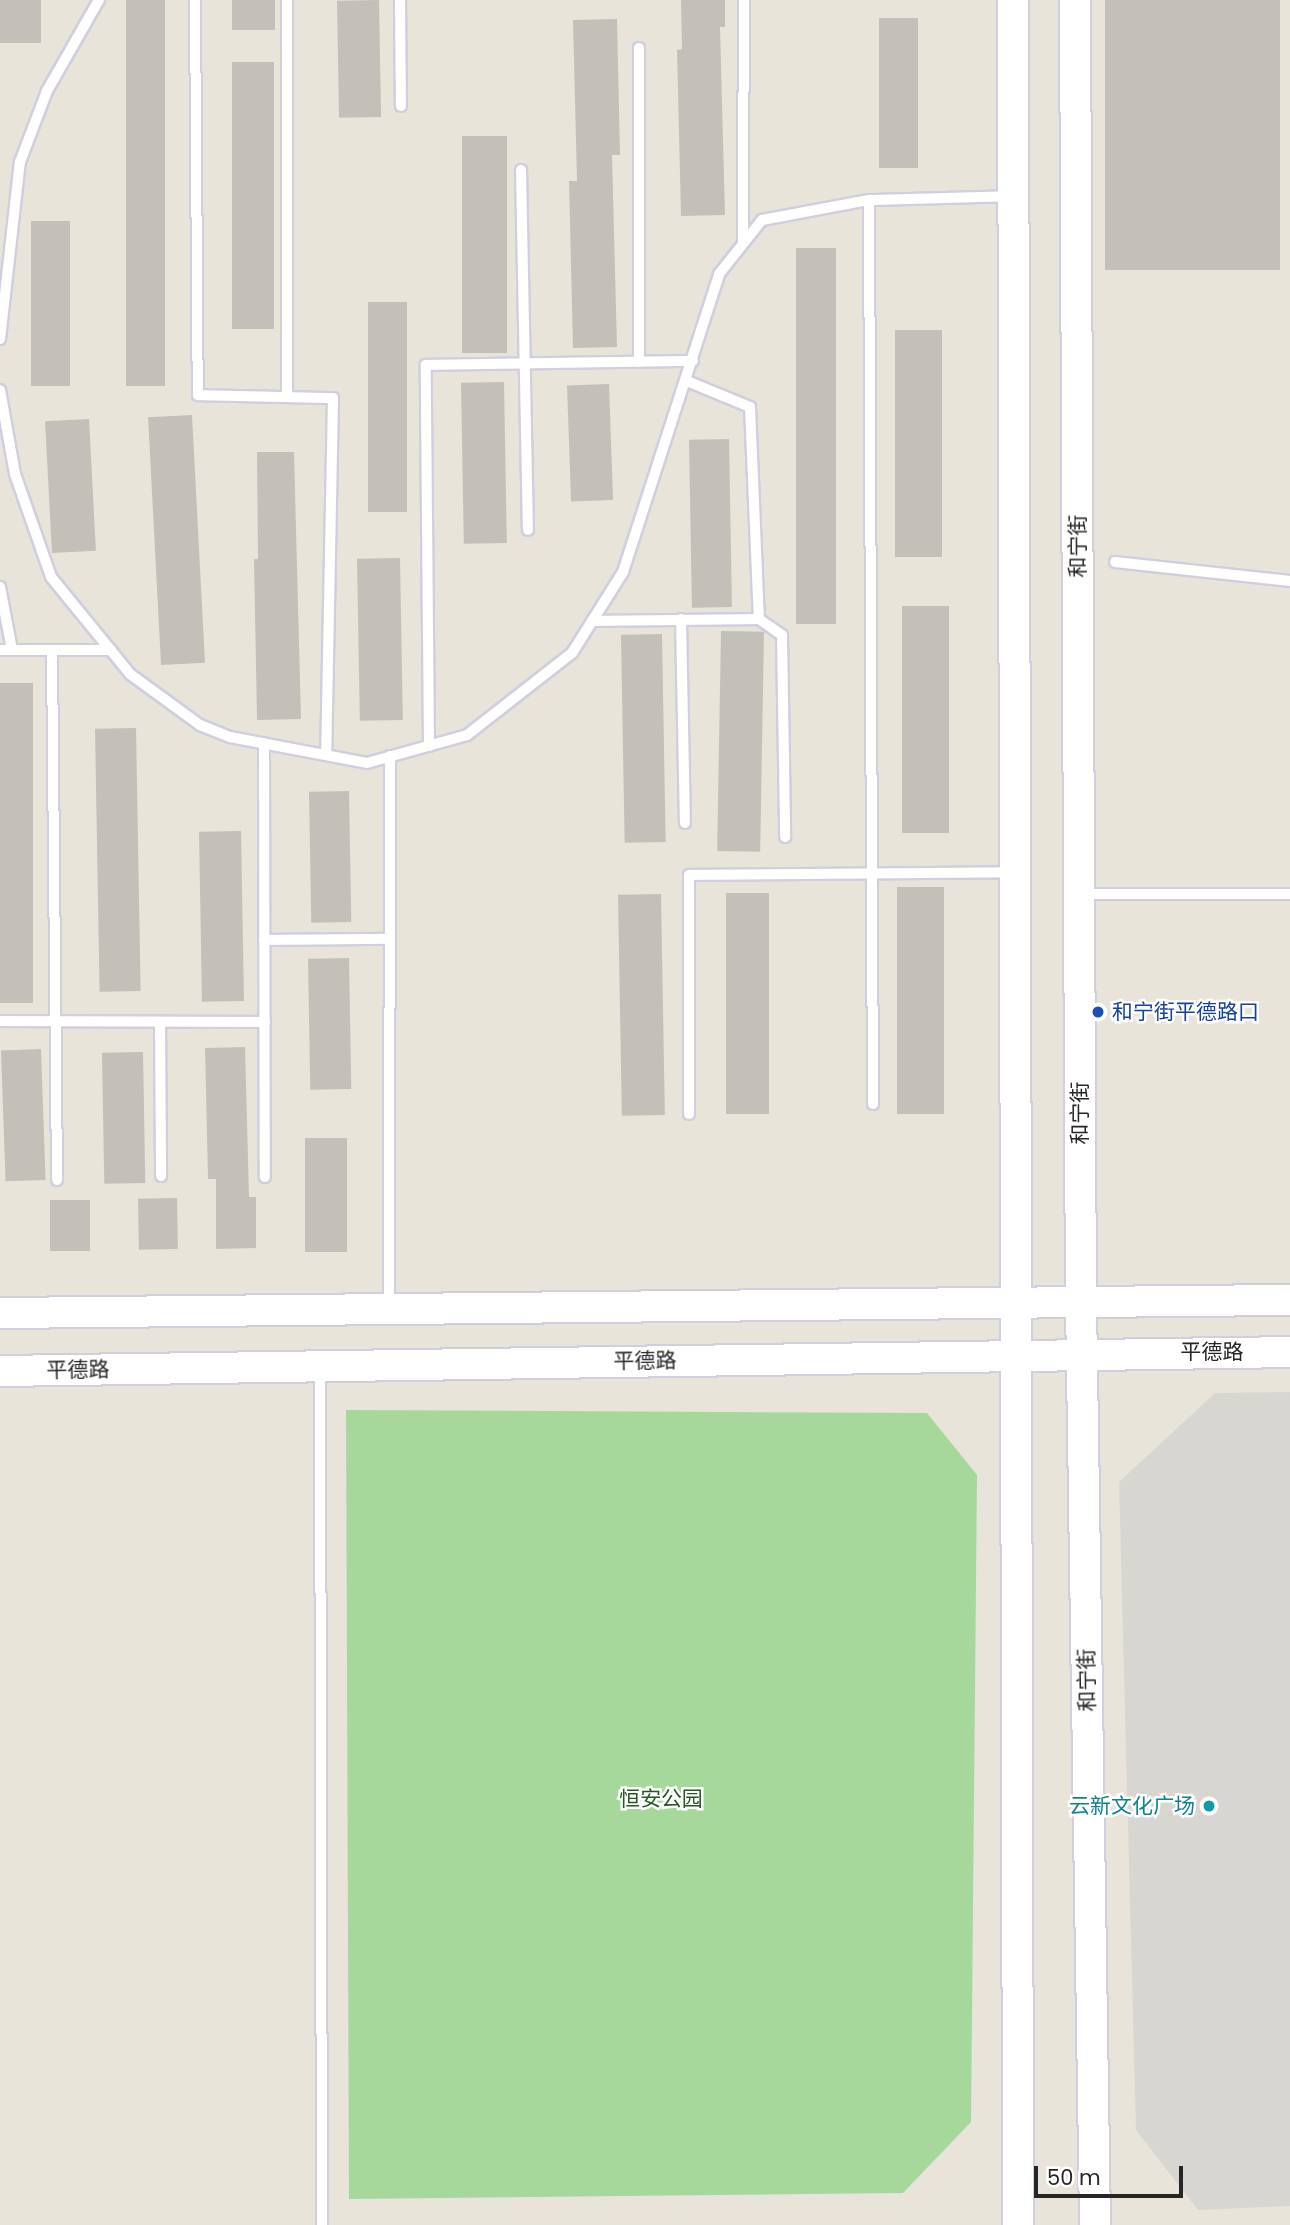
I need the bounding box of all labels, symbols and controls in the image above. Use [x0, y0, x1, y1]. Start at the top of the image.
street label: 和宁街 [1065, 515, 1091, 577]
place label: 和宁街平德路口 [1112, 999, 1259, 1025]
marker: 和宁街平德路口 [1090, 1004, 1106, 1020]
street label: 和宁街 [1067, 1082, 1093, 1144]
street label: 平德路 [1181, 1339, 1243, 1365]
street label: 平德路 [613, 1348, 677, 1374]
street label: 平德路 [46, 1357, 110, 1383]
street label: 和宁街 [1074, 1648, 1100, 1712]
park label: 恒安公园 [619, 1786, 703, 1812]
place label: 云新文化广场 [1069, 1793, 1195, 1819]
marker: 云新文化广场 [1201, 1798, 1217, 1814]
scale bar [1038, 2152, 1187, 2196]
text: 50 m [1047, 2163, 1101, 2192]

